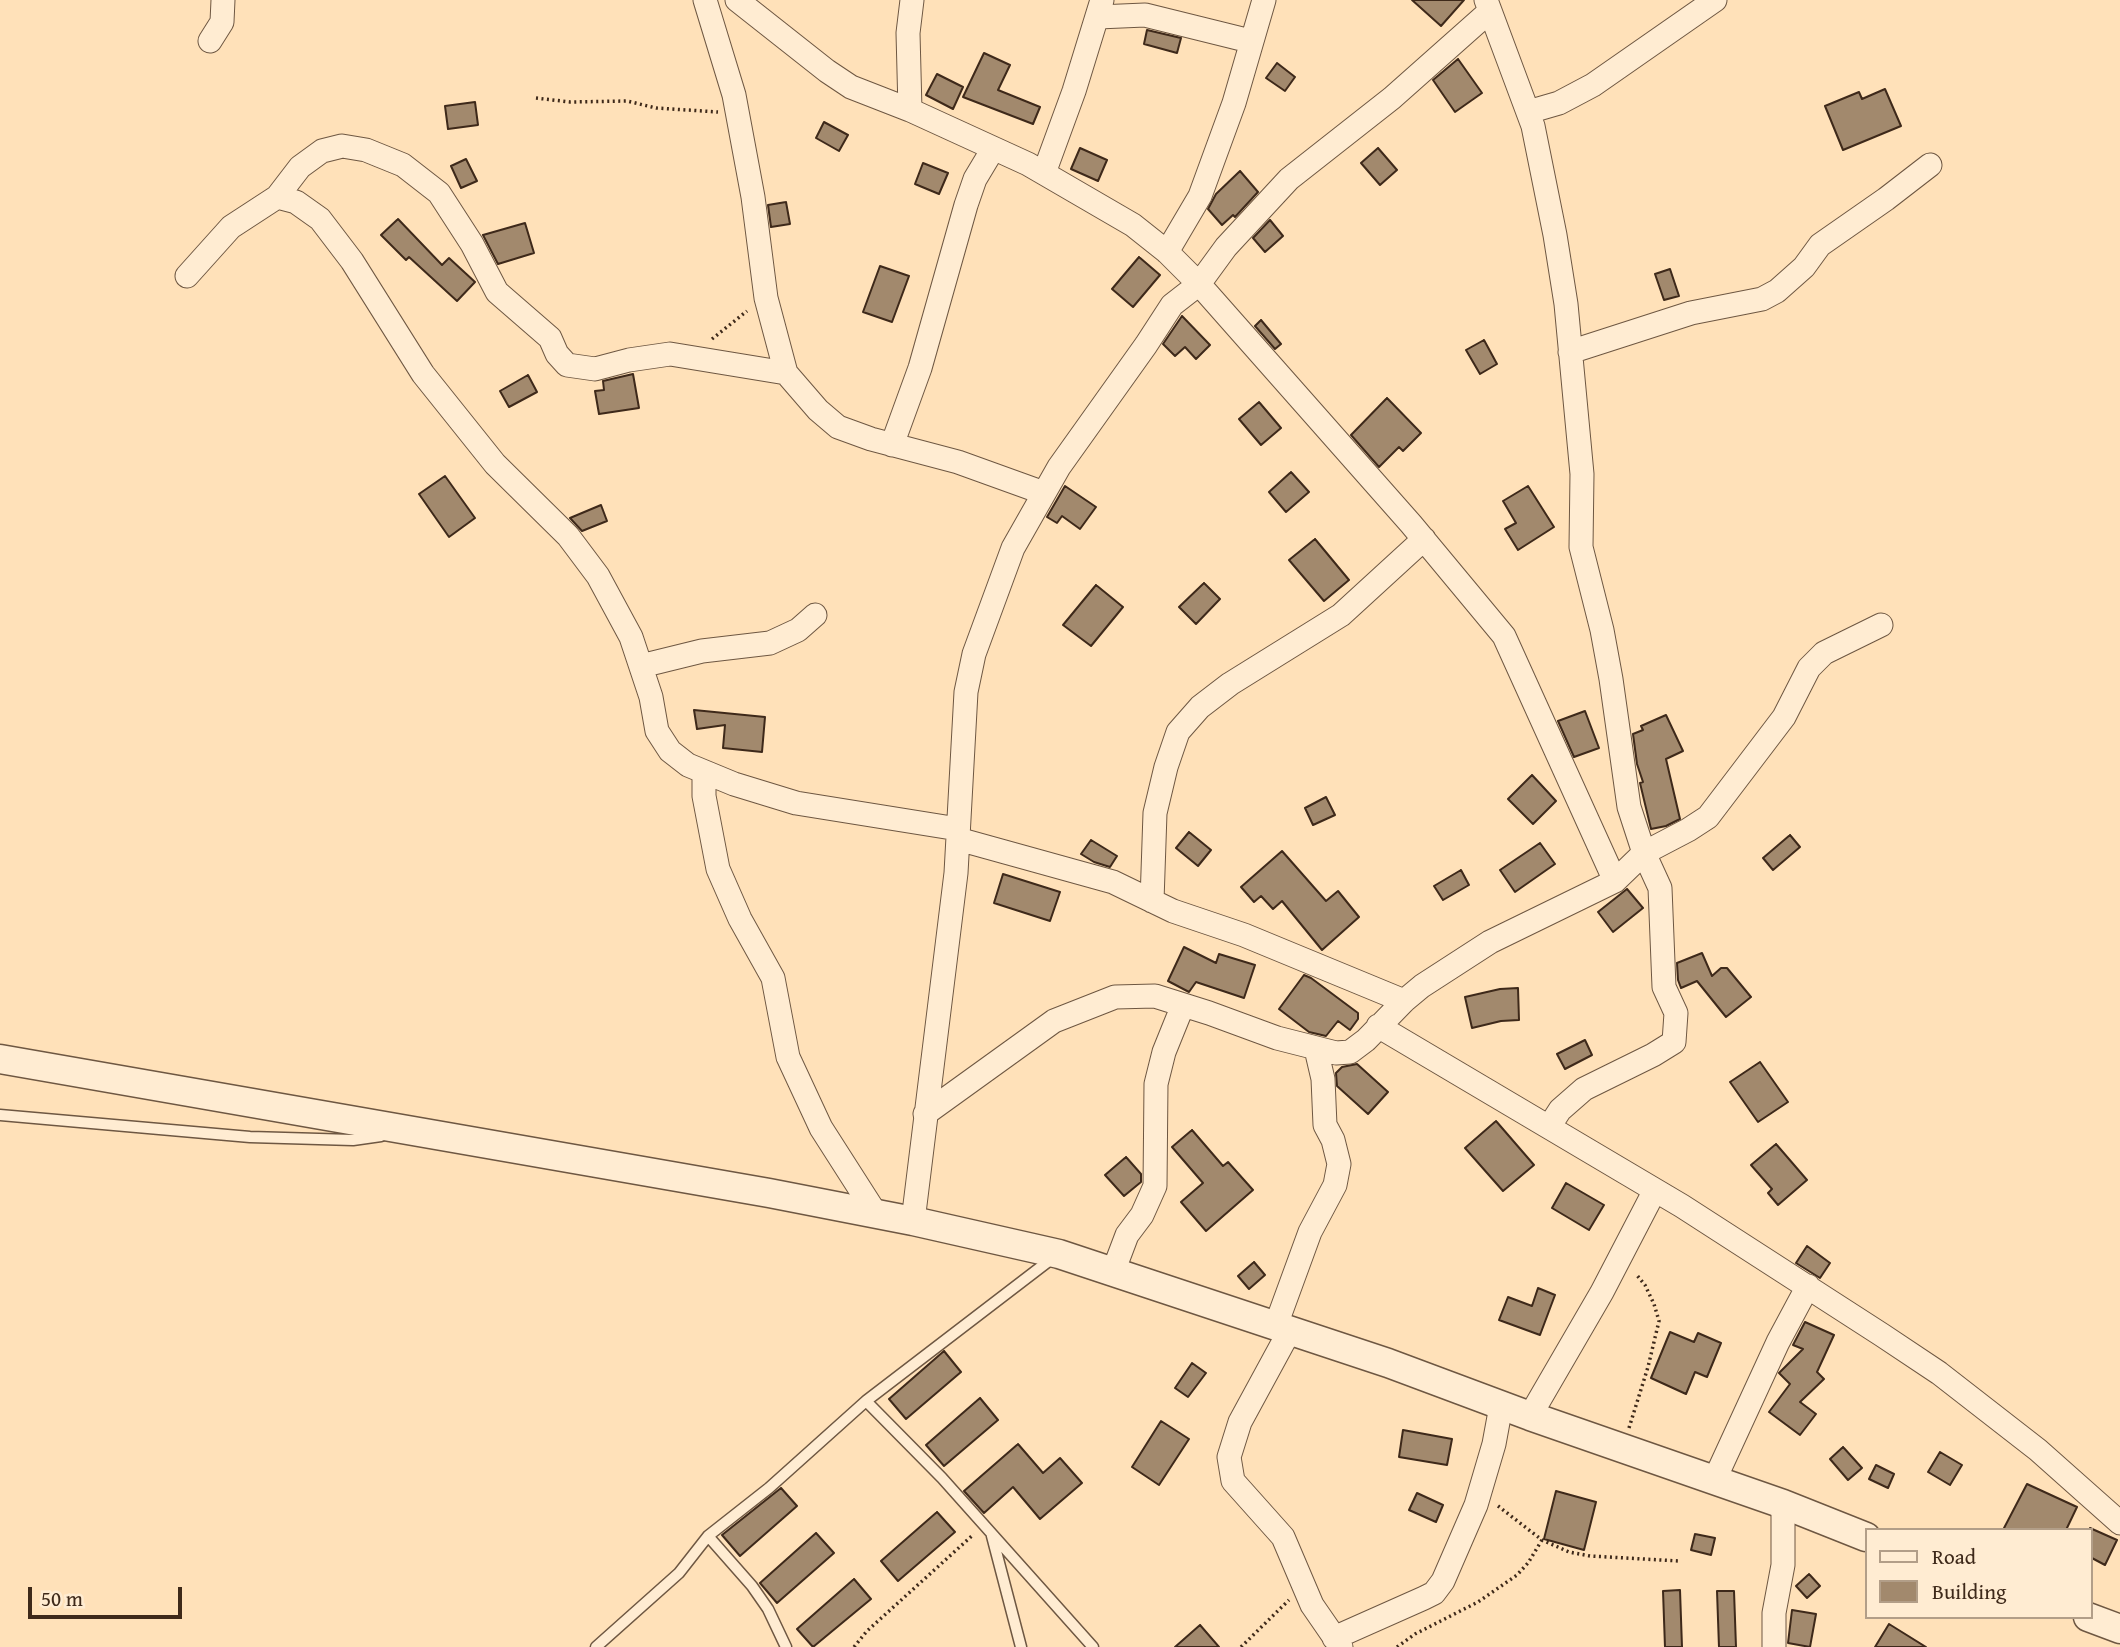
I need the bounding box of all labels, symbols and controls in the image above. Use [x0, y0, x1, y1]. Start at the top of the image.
legend [1864, 1528, 2092, 1619]
text: Road [1932, 1541, 1976, 1572]
scale bar [32, 1574, 186, 1618]
text: Building [1932, 1576, 2006, 1607]
text: 50 m [41, 1583, 83, 1614]

